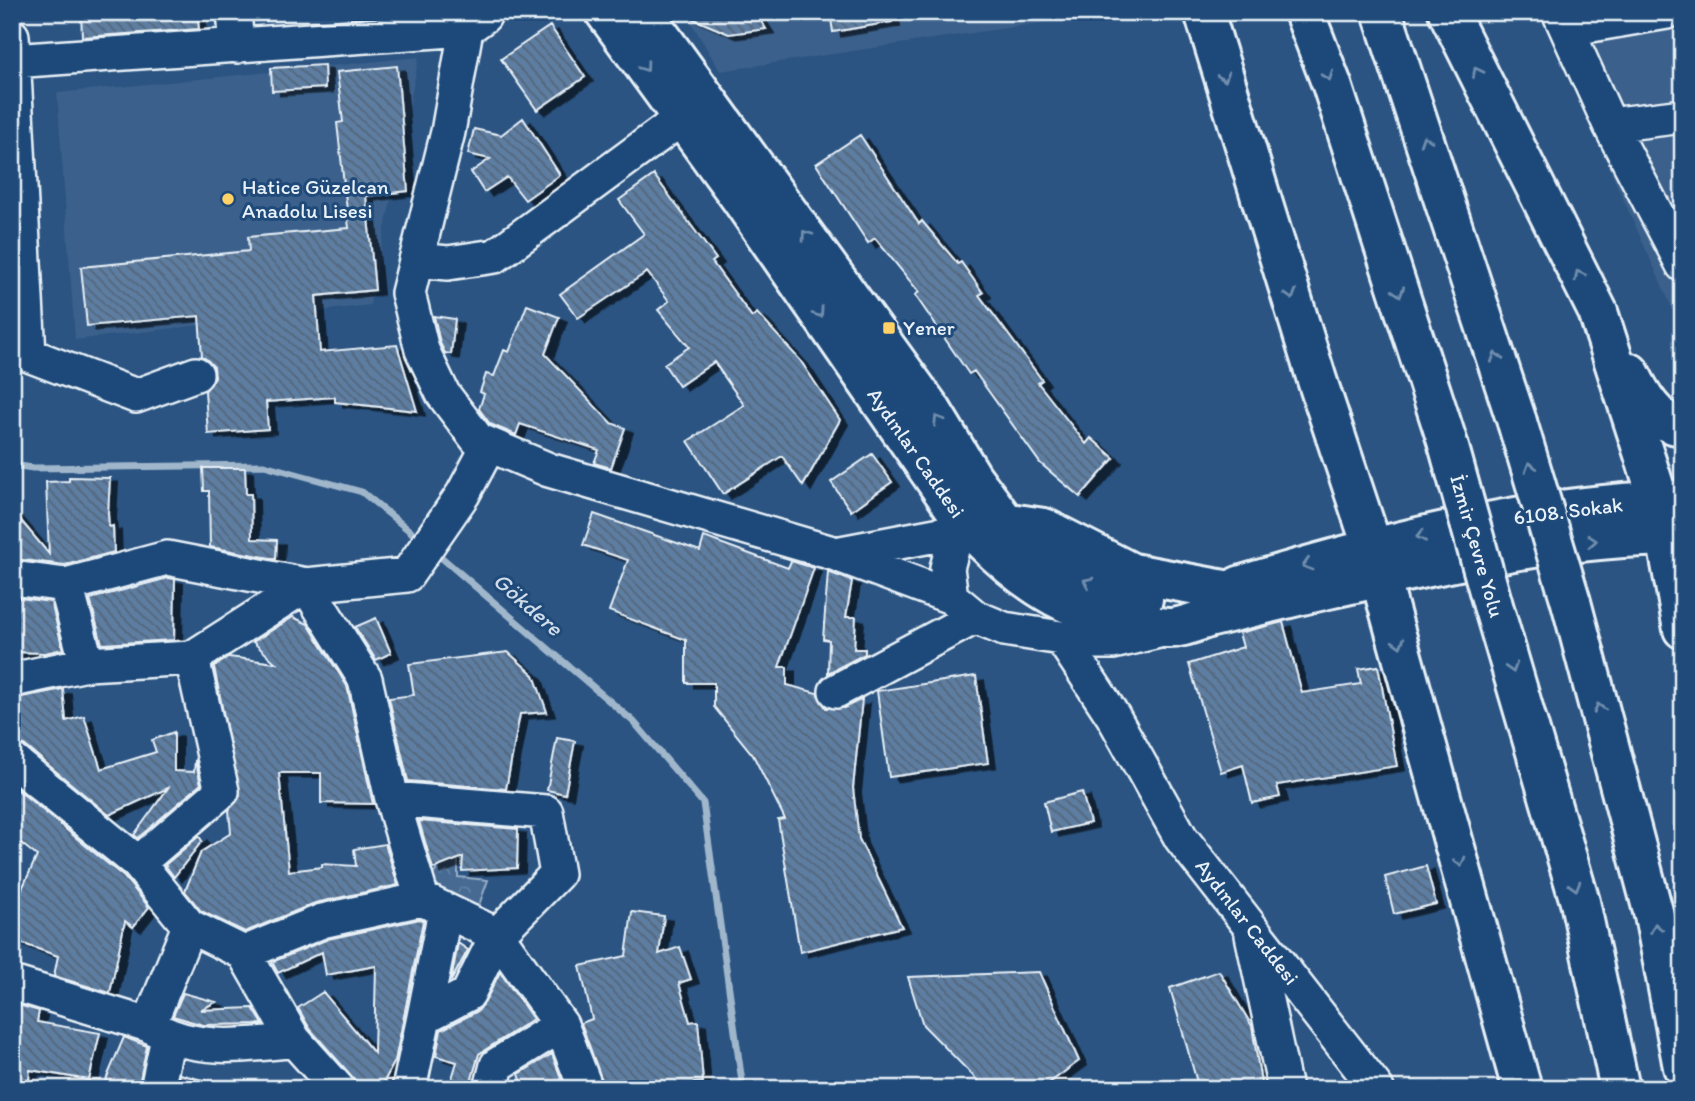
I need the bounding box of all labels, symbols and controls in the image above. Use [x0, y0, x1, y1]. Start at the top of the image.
one-way arrow [637, 60, 650, 72]
one-way arrow [1472, 67, 1486, 79]
one-way arrow [1320, 70, 1334, 82]
one-way arrow [1216, 71, 1230, 83]
one-way arrow [1419, 135, 1433, 147]
place label: Hatice Güzelcan Anadolu Lisesi [242, 174, 389, 223]
marker: Hatice Güzelcan Anadolu Lisesi [220, 191, 236, 207]
one-way arrow [802, 230, 814, 243]
one-way arrow [1574, 270, 1588, 282]
one-way arrow [1391, 286, 1405, 298]
one-way arrow [1282, 289, 1297, 301]
one-way arrow [811, 306, 824, 319]
place label: Yener [903, 315, 955, 340]
marker: Yener [881, 320, 897, 336]
one-way arrow [1489, 351, 1504, 363]
street label: Aydınlar Caddesi [862, 383, 971, 523]
one-way arrow [933, 415, 946, 428]
one-way arrow [1524, 461, 1539, 473]
street label: İzmir Çevre Yolu [1445, 471, 1510, 620]
street label: 6108. Sokak [1512, 491, 1624, 530]
one-way arrow [1415, 528, 1427, 543]
one-way arrow [1587, 533, 1598, 548]
one-way arrow [1301, 557, 1313, 572]
water label: Gökdere [488, 566, 569, 642]
one-way arrow [1083, 577, 1095, 591]
one-way arrow [1390, 637, 1405, 649]
one-way arrow [1503, 661, 1518, 673]
one-way arrow [1593, 702, 1607, 714]
street label: Aydınlar Caddesi [1190, 854, 1304, 990]
one-way arrow [1452, 856, 1466, 868]
one-way arrow [1567, 880, 1581, 892]
one-way arrow [1649, 922, 1664, 934]

